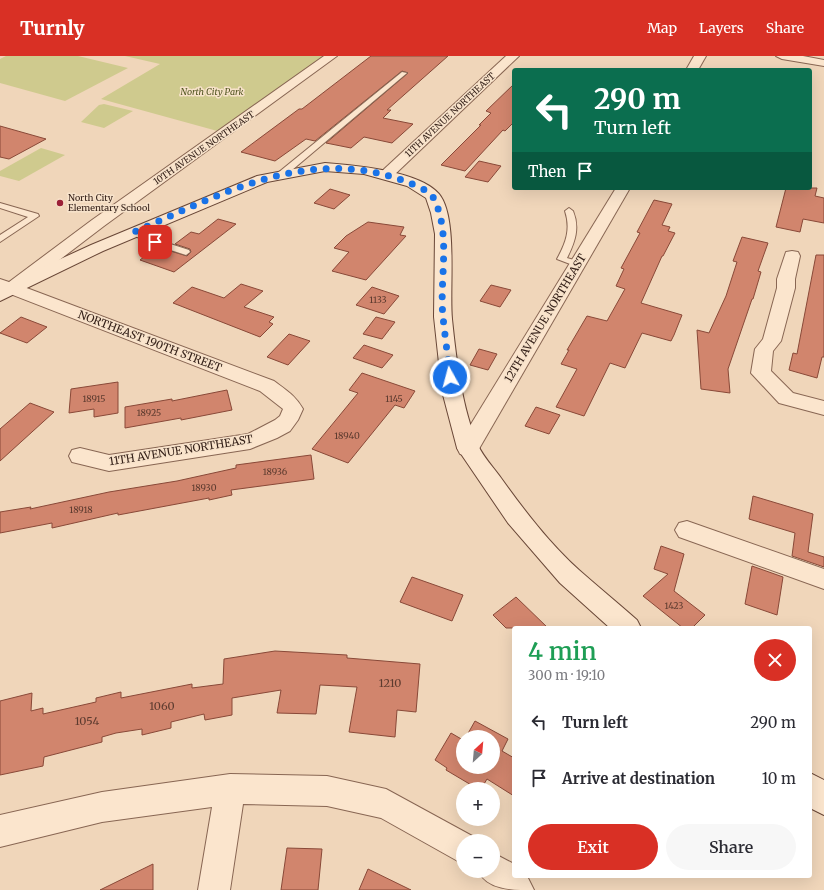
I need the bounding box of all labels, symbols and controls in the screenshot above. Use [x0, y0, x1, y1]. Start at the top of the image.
text: Turnly [20, 16, 85, 40]
text: Map [647, 19, 677, 37]
text: Layers [699, 19, 744, 37]
text: Share [766, 19, 804, 37]
street label: 11TH AVENUE NORTHEAST [402, 70, 497, 159]
text: 290 m [594, 81, 681, 117]
icon: left [528, 84, 580, 136]
park label: North City Park [180, 86, 244, 97]
street label: 10TH AVENUE NORTHEAST [151, 108, 257, 187]
text: Turn left [594, 116, 671, 139]
icon: arrive [574, 160, 596, 182]
text: Then [528, 162, 566, 181]
place label: North City Elementary School [68, 192, 150, 213]
marker: North City Elementary School [55, 198, 65, 208]
pin [138, 225, 172, 259]
icon: arrive [144, 231, 166, 253]
street label: 12TH AVENUE NORTHEAST [501, 251, 589, 385]
house number: 1133 [369, 294, 387, 305]
street label: NORTHEAST 190TH STREET [76, 307, 224, 375]
position arrow [429, 356, 471, 398]
house number: 18915 [82, 393, 106, 404]
house number: 1145 [385, 393, 403, 404]
house number: 18925 [137, 407, 161, 418]
house number: 18940 [334, 430, 360, 441]
street label: 11TH AVENUE NORTHEAST [108, 432, 254, 468]
house number: 18936 [263, 466, 288, 477]
house number: 18930 [192, 482, 217, 493]
house number: 18918 [69, 504, 93, 515]
house number: 1423 [665, 600, 683, 611]
text: 4 min [528, 636, 597, 667]
button: close [754, 639, 796, 681]
text: 300 m · 19:10 [528, 667, 605, 684]
house number: 1210 [379, 676, 401, 690]
house number: 1060 [149, 699, 175, 713]
icon: left [528, 711, 550, 733]
text: Turn left [562, 713, 628, 732]
text: 290 m [750, 713, 796, 732]
house number: 1054 [75, 714, 99, 728]
north arrow [456, 730, 500, 774]
map controls [456, 730, 500, 878]
icon: arrive [528, 767, 550, 789]
text: Arrive at destination [562, 769, 715, 788]
text: 10 m [762, 769, 796, 788]
button: + [456, 782, 500, 826]
button: Exit [528, 824, 658, 870]
button: Share [666, 824, 796, 870]
button: − [456, 834, 500, 878]

